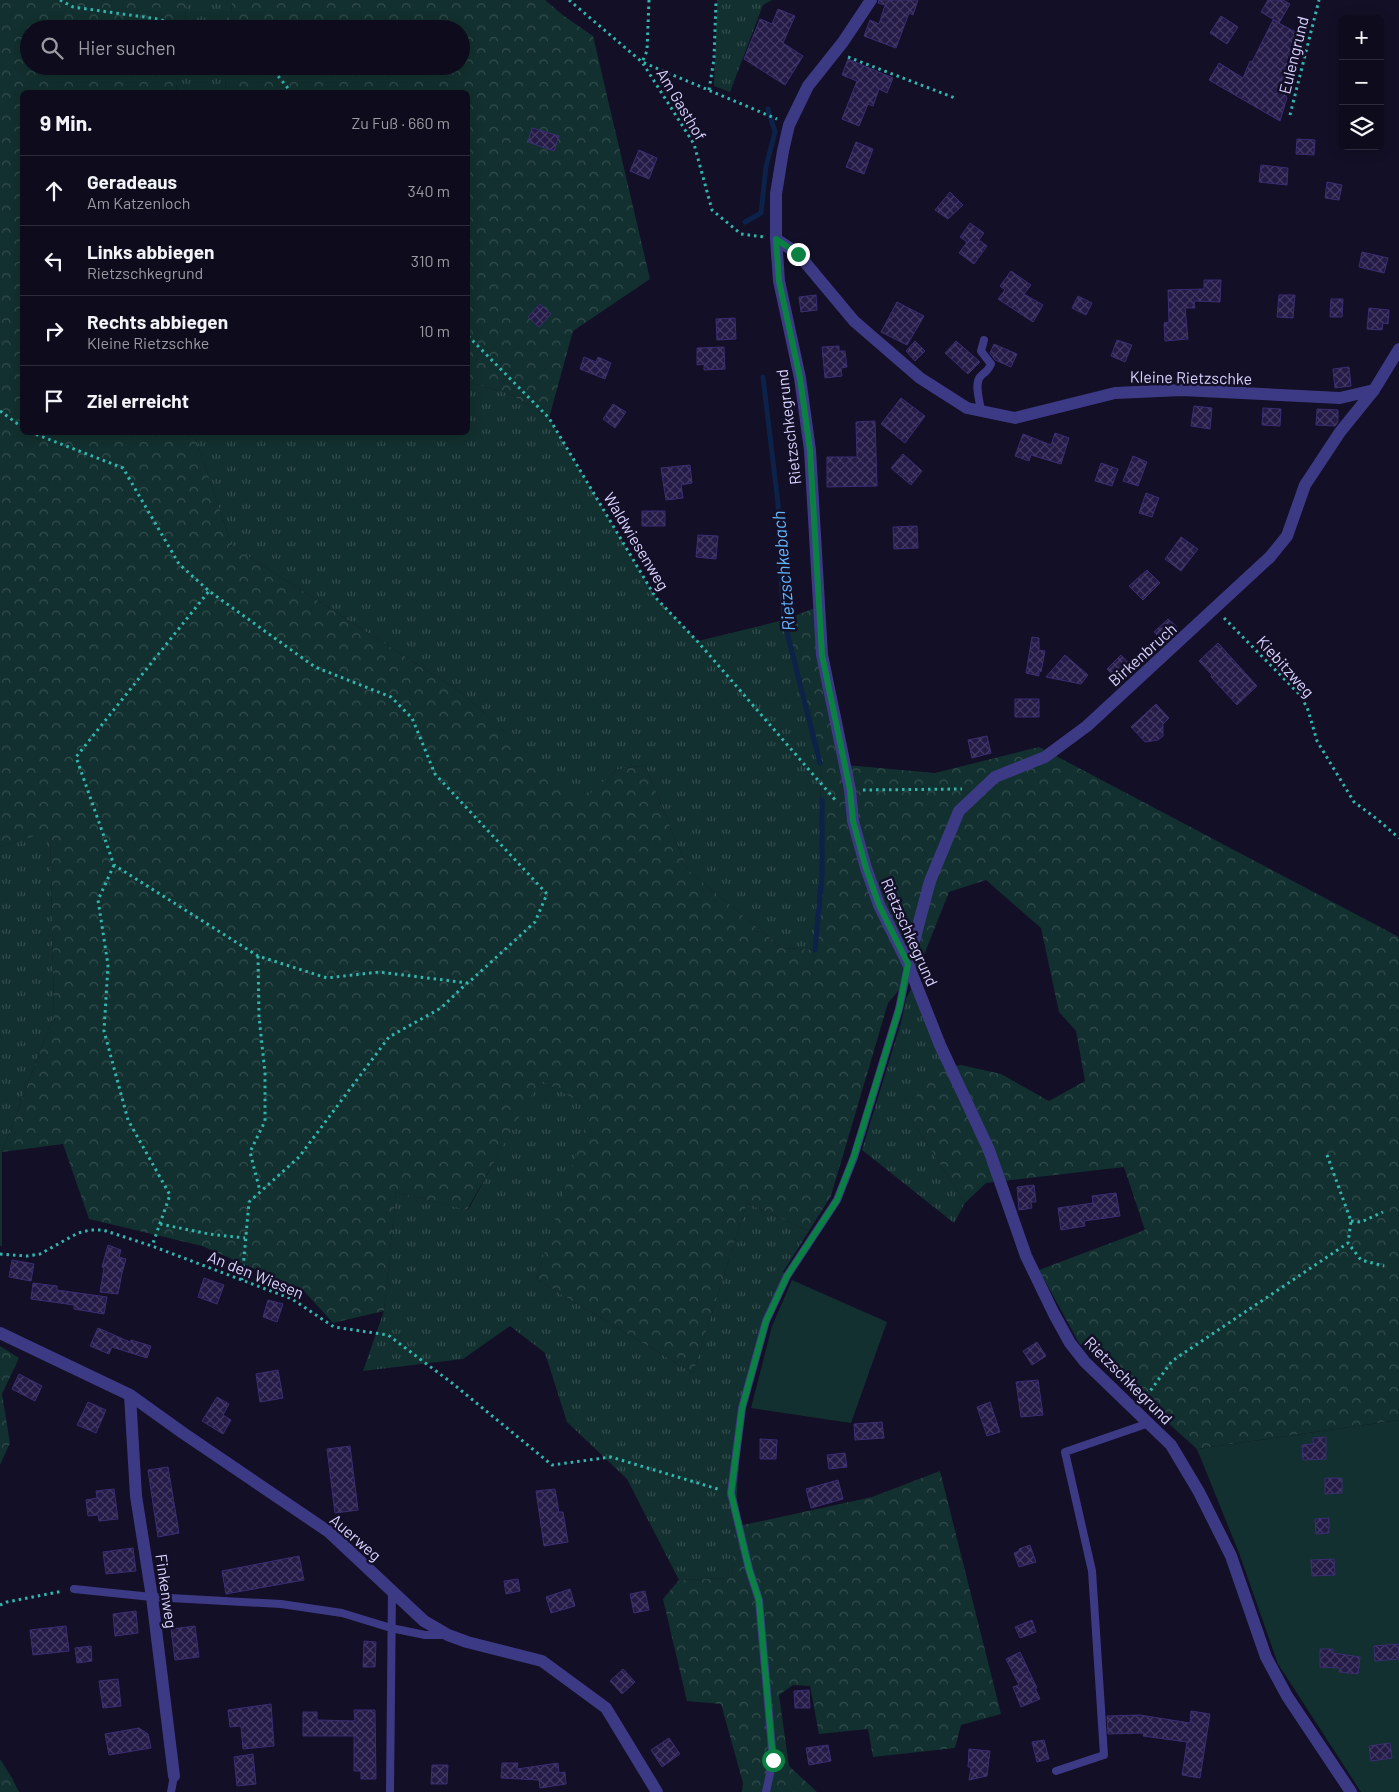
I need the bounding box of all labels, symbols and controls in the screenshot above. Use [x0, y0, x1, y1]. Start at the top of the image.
street label: Eulengrund [1274, 14, 1312, 96]
map controls [1339, 15, 1384, 150]
button: + [1339, 15, 1384, 60]
search box [20, 20, 470, 75]
icon: search [38, 34, 66, 62]
text: Hier suchen [78, 36, 176, 59]
button: − [1339, 60, 1384, 105]
street label: Am Gasthof [653, 65, 711, 144]
button: layers [1339, 105, 1384, 150]
text: 9 Min. [40, 110, 93, 135]
text: Zu Fuß · 660 m [351, 113, 450, 132]
text: Geradeaus [87, 170, 177, 193]
icon: ahead [40, 177, 68, 205]
text: 340 m [407, 181, 450, 200]
text: Am Katzenloch [87, 193, 190, 212]
text: Links abbiegen [87, 240, 214, 263]
route end [787, 243, 810, 266]
icon: left [40, 247, 68, 275]
text: 310 m [411, 251, 450, 270]
text: Rietzschkegrund [87, 263, 203, 282]
text: Rechts abbiegen [87, 310, 228, 333]
icon: right [40, 317, 68, 345]
text: 10 m [419, 321, 450, 340]
text: Kleine Rietzschke [87, 333, 209, 352]
street label: Kleine Rietzschke [1130, 366, 1252, 388]
street label: Rietzschkegrund [771, 368, 805, 486]
icon: arrive [40, 387, 68, 415]
text: Ziel erreicht [87, 389, 189, 412]
street label: Waldwiesenweg [600, 489, 674, 593]
water label: Rietzschkebach [767, 510, 799, 632]
street label: Birkenbruch [1104, 619, 1180, 689]
street label: Kiebitzweg [1253, 631, 1319, 701]
street label: Rietzschkegrund [878, 875, 942, 989]
street label: An den Wiesen [205, 1246, 307, 1302]
street label: Rietzschkegrund [1081, 1332, 1177, 1428]
street label: Auerweg [327, 1510, 385, 1564]
street label: Finkenweg [152, 1553, 182, 1629]
route start [762, 1749, 785, 1772]

